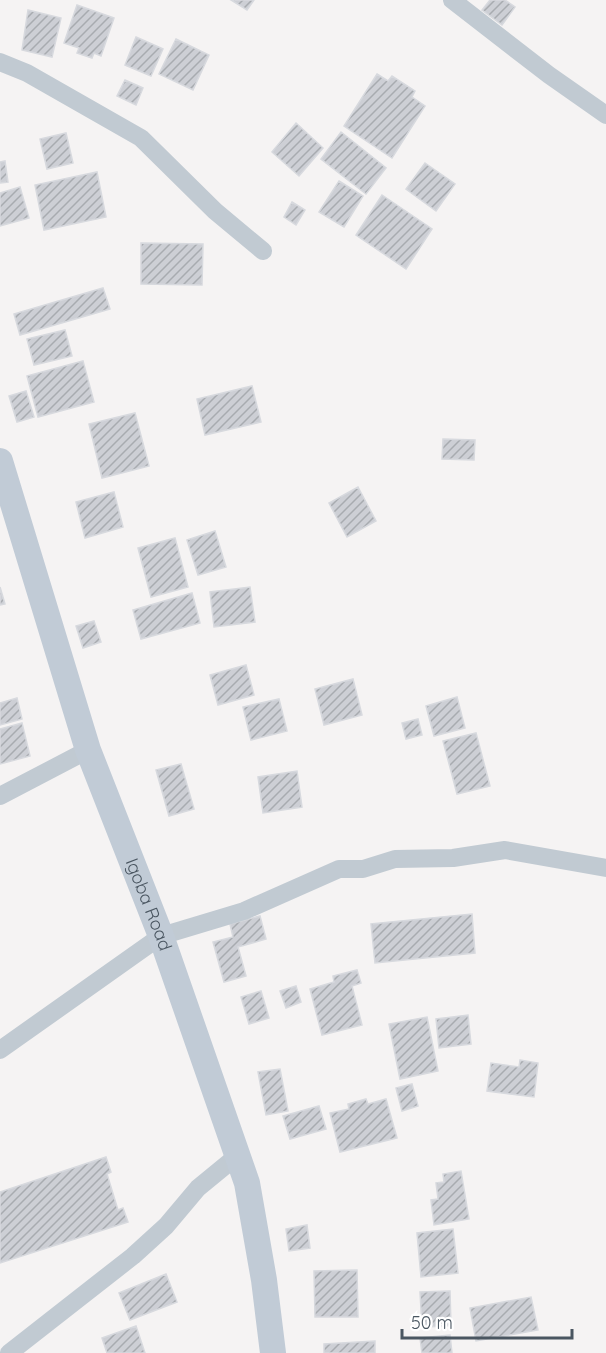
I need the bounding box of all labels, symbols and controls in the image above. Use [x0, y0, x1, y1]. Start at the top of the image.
street label: Igoba Road [121, 855, 177, 954]
scale bar [402, 1302, 572, 1340]
text: 50 m [411, 1311, 453, 1334]

